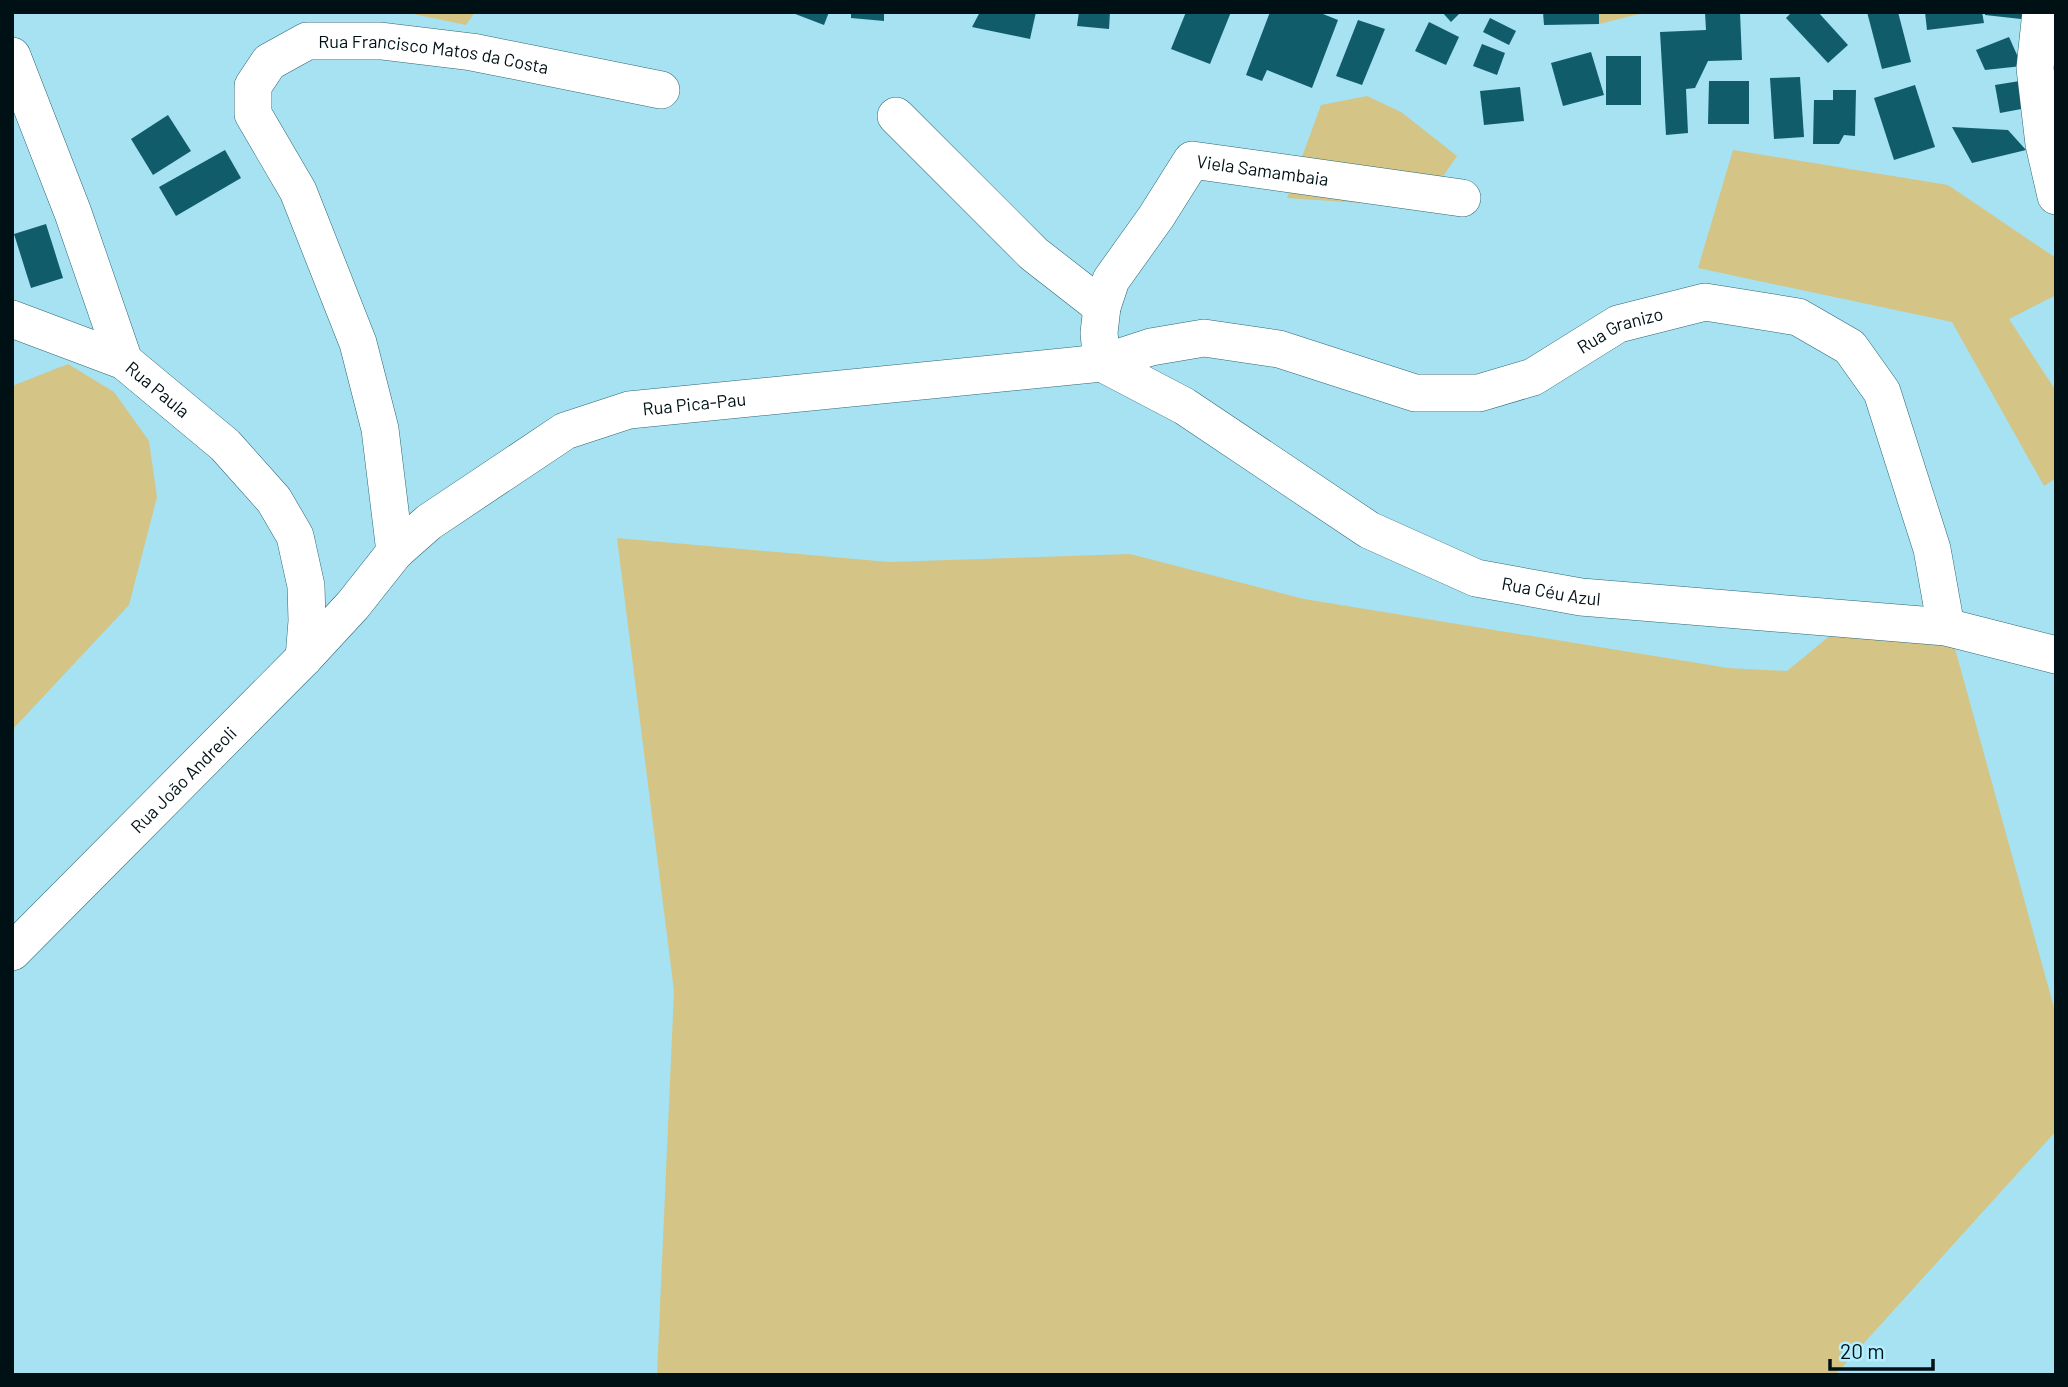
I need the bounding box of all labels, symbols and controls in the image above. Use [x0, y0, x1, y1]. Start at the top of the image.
street label: Rua Francisco Matos da Costa [318, 30, 551, 78]
street label: Viela Samambaia [1195, 150, 1330, 190]
street label: Rua Granizo [1573, 302, 1665, 358]
street label: Rua Paula [121, 356, 194, 422]
street label: Rua Pica-Pau [641, 387, 747, 420]
street label: Rua Céu Azul [1500, 572, 1602, 610]
street label: Rua João Andreoli [126, 722, 241, 837]
scale bar [1830, 1328, 1933, 1372]
text: 20 m [1840, 1338, 1885, 1363]

